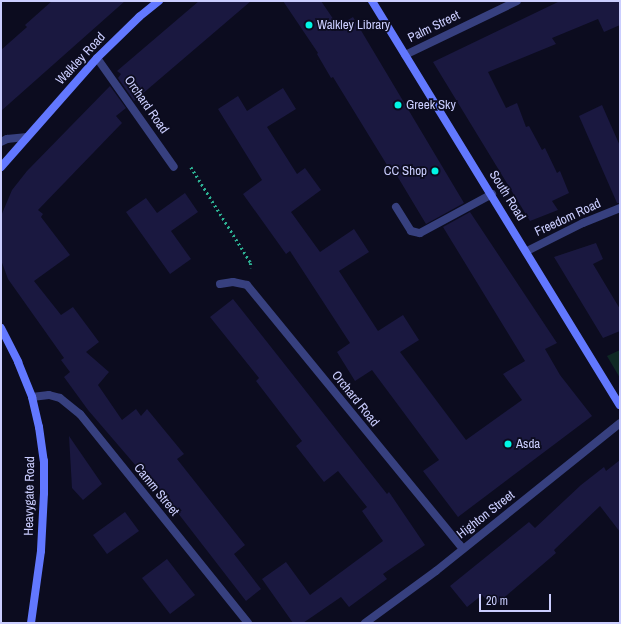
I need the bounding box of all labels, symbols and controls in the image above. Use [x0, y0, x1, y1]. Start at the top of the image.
street label: Palm Street [406, 8, 462, 46]
place label: Walkley Library [317, 17, 390, 33]
marker: Walkley Library [304, 20, 314, 30]
street label: Walkley Road [53, 30, 109, 88]
street label: Orchard Road [120, 73, 172, 137]
place label: Greek Sky [406, 97, 456, 113]
marker: Greek Sky [393, 100, 403, 110]
place label: CC Shop [384, 163, 427, 179]
marker: CC Shop [430, 166, 440, 176]
street label: South Road [485, 168, 529, 224]
street label: Freedom Road [532, 196, 604, 240]
street label: Orchard Road [328, 368, 382, 430]
place label: Asda [516, 436, 540, 452]
marker: Asda [503, 439, 513, 449]
street label: Heavygate Road [22, 456, 38, 536]
street label: Camm Street [130, 461, 182, 519]
street label: Highton Street [454, 488, 518, 542]
scale bar [481, 586, 553, 612]
text: 20 m [486, 593, 508, 609]

